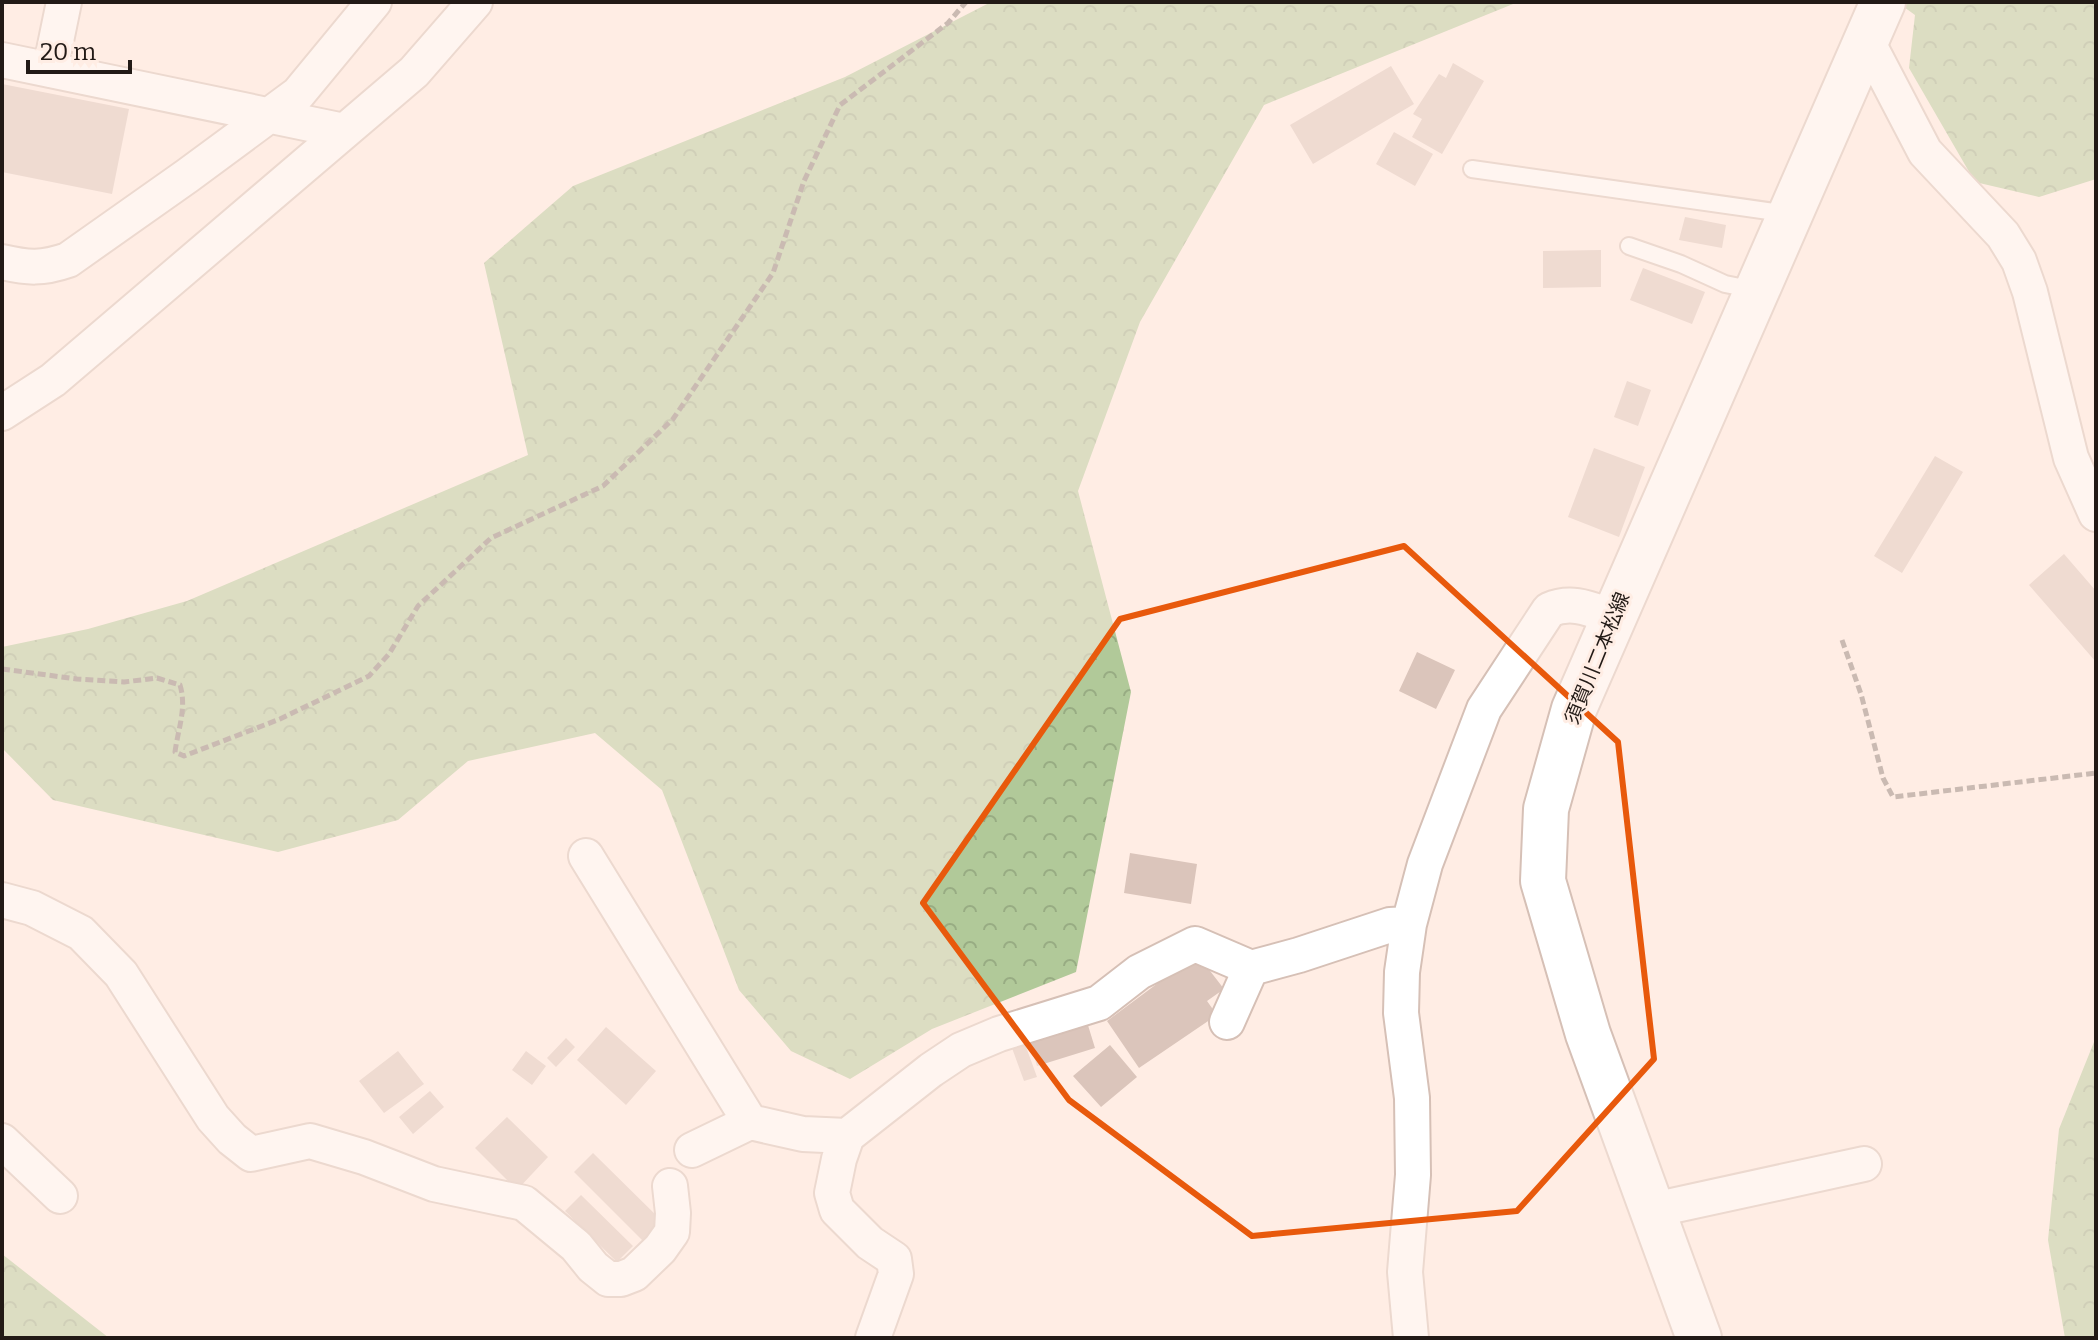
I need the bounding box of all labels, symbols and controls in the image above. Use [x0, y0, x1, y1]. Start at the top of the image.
scale bar [28, 24, 130, 74]
text: 20 m [40, 38, 96, 66]
street label: 須賀川二本松線 [1560, 589, 1634, 727]

